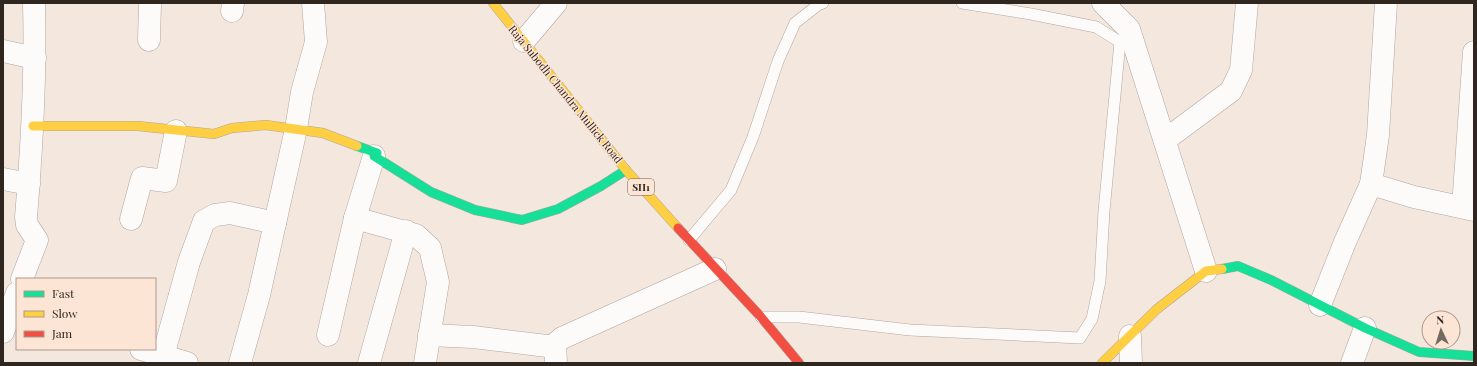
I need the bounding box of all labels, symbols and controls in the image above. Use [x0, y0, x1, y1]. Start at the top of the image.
street label: Raja Subodh Chandra Mullick Road [506, 22, 627, 167]
road number: SH1 [628, 179, 654, 195]
legend [16, 278, 156, 350]
text: Fast [52, 285, 75, 301]
text: Slow [52, 305, 78, 321]
north arrow [1421, 310, 1461, 350]
text: N [1436, 312, 1445, 327]
text: Jam [51, 325, 73, 341]

